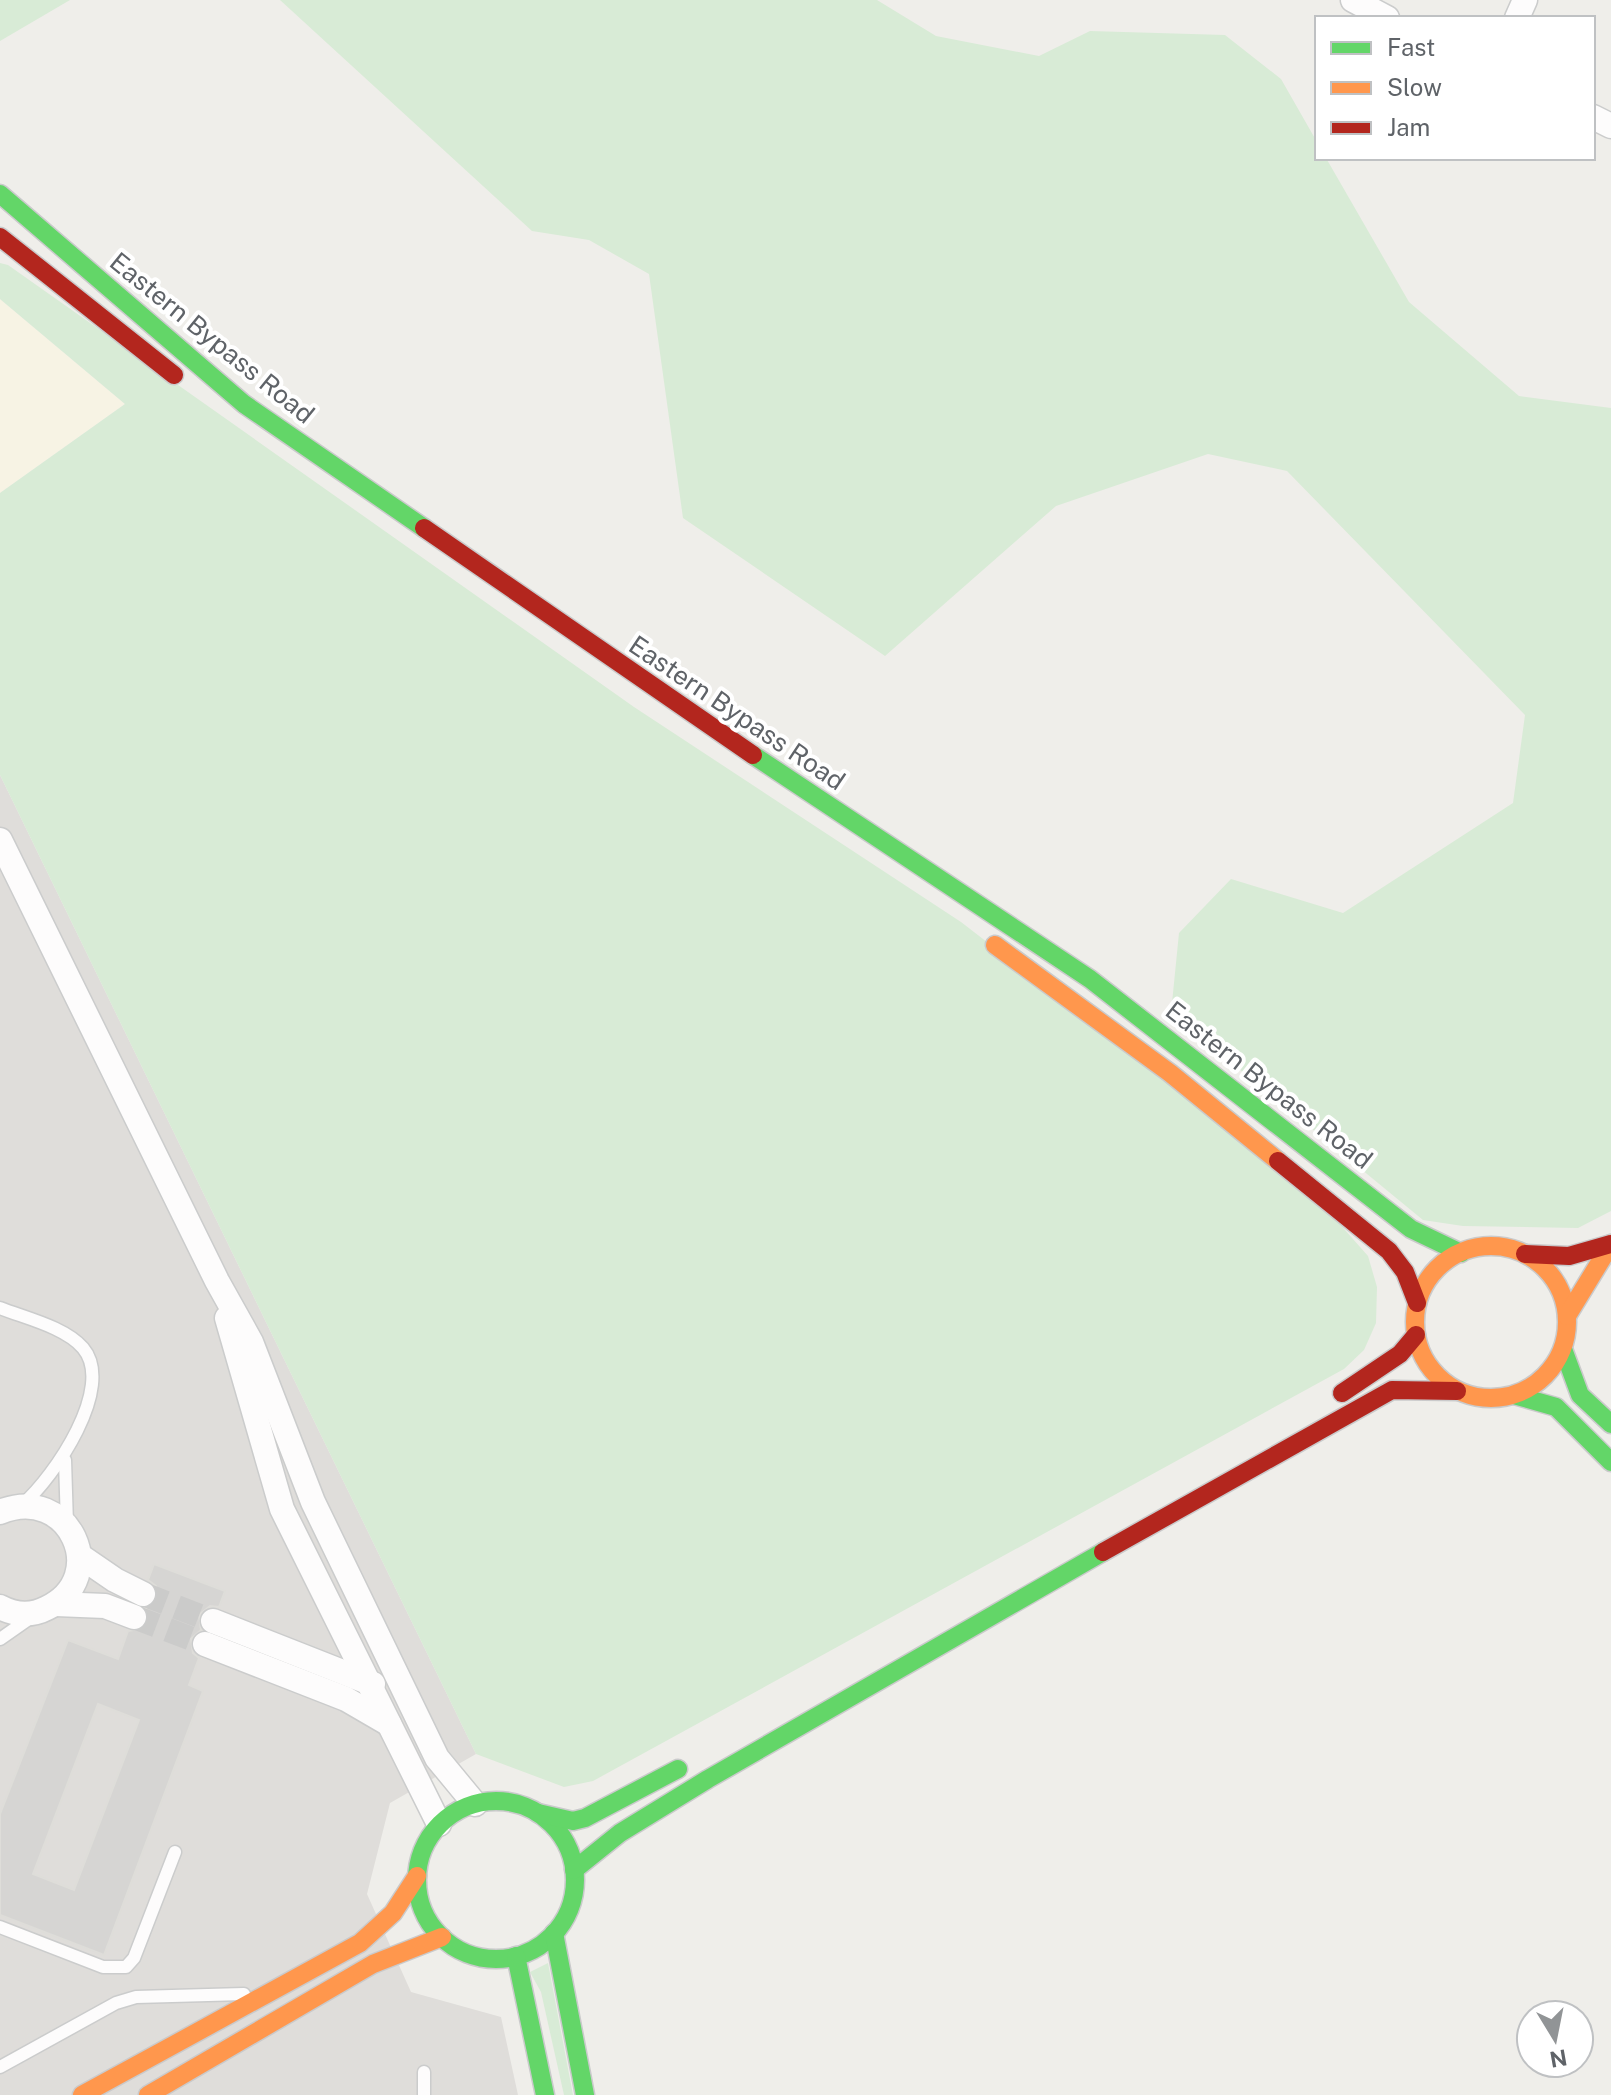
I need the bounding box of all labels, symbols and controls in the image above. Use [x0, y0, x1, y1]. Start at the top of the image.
legend [1315, 16, 1595, 160]
text: Fast [1387, 33, 1435, 61]
text: Slow [1387, 73, 1442, 101]
text: Jam [1387, 113, 1430, 141]
street label: Eastern Bypass Road [104, 246, 321, 430]
street label: Eastern Bypass Road [623, 629, 851, 796]
street label: Eastern Bypass Road [1160, 994, 1379, 1175]
north arrow [1515, 1999, 1595, 2079]
text: N [1548, 2044, 1569, 2073]

